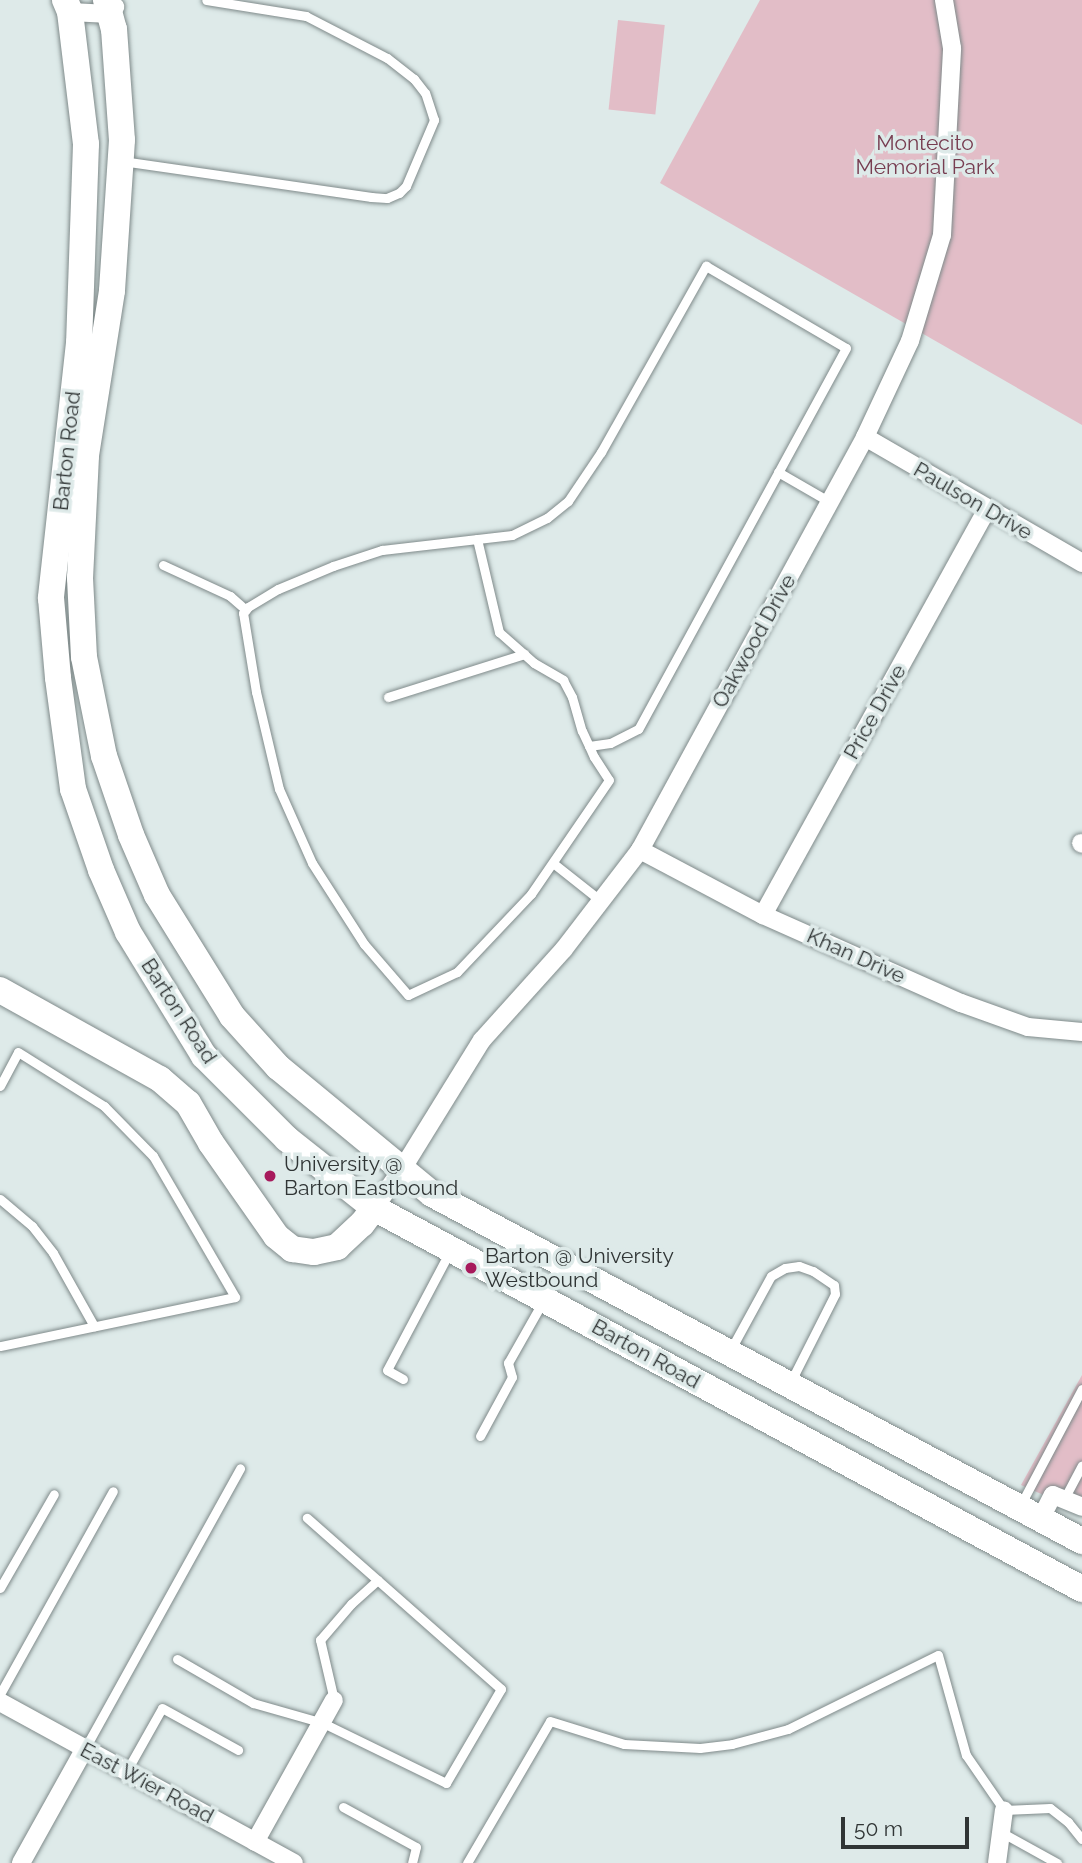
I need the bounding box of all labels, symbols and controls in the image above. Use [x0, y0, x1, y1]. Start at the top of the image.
park label: Montecito Memorial Park [855, 130, 995, 180]
street label: Barton Road [48, 390, 86, 512]
street label: Paulson Drive [909, 457, 1037, 545]
street label: Oakwood Drive [707, 570, 801, 712]
street label: Price Drive [839, 660, 911, 764]
street label: Khan Drive [803, 923, 909, 989]
street label: Barton Road [136, 954, 222, 1068]
place label: University @ Barton Eastbound [284, 1151, 458, 1201]
marker: University @ Barton Eastbound [262, 1168, 278, 1184]
place label: Barton @ University Westbound [485, 1243, 674, 1293]
marker: Barton @ University Westbound [463, 1260, 479, 1276]
street label: Barton Road [587, 1314, 705, 1394]
street label: East Wier Road [75, 1737, 219, 1829]
scale bar [844, 1804, 972, 1848]
text: 50 m [854, 1816, 903, 1841]

